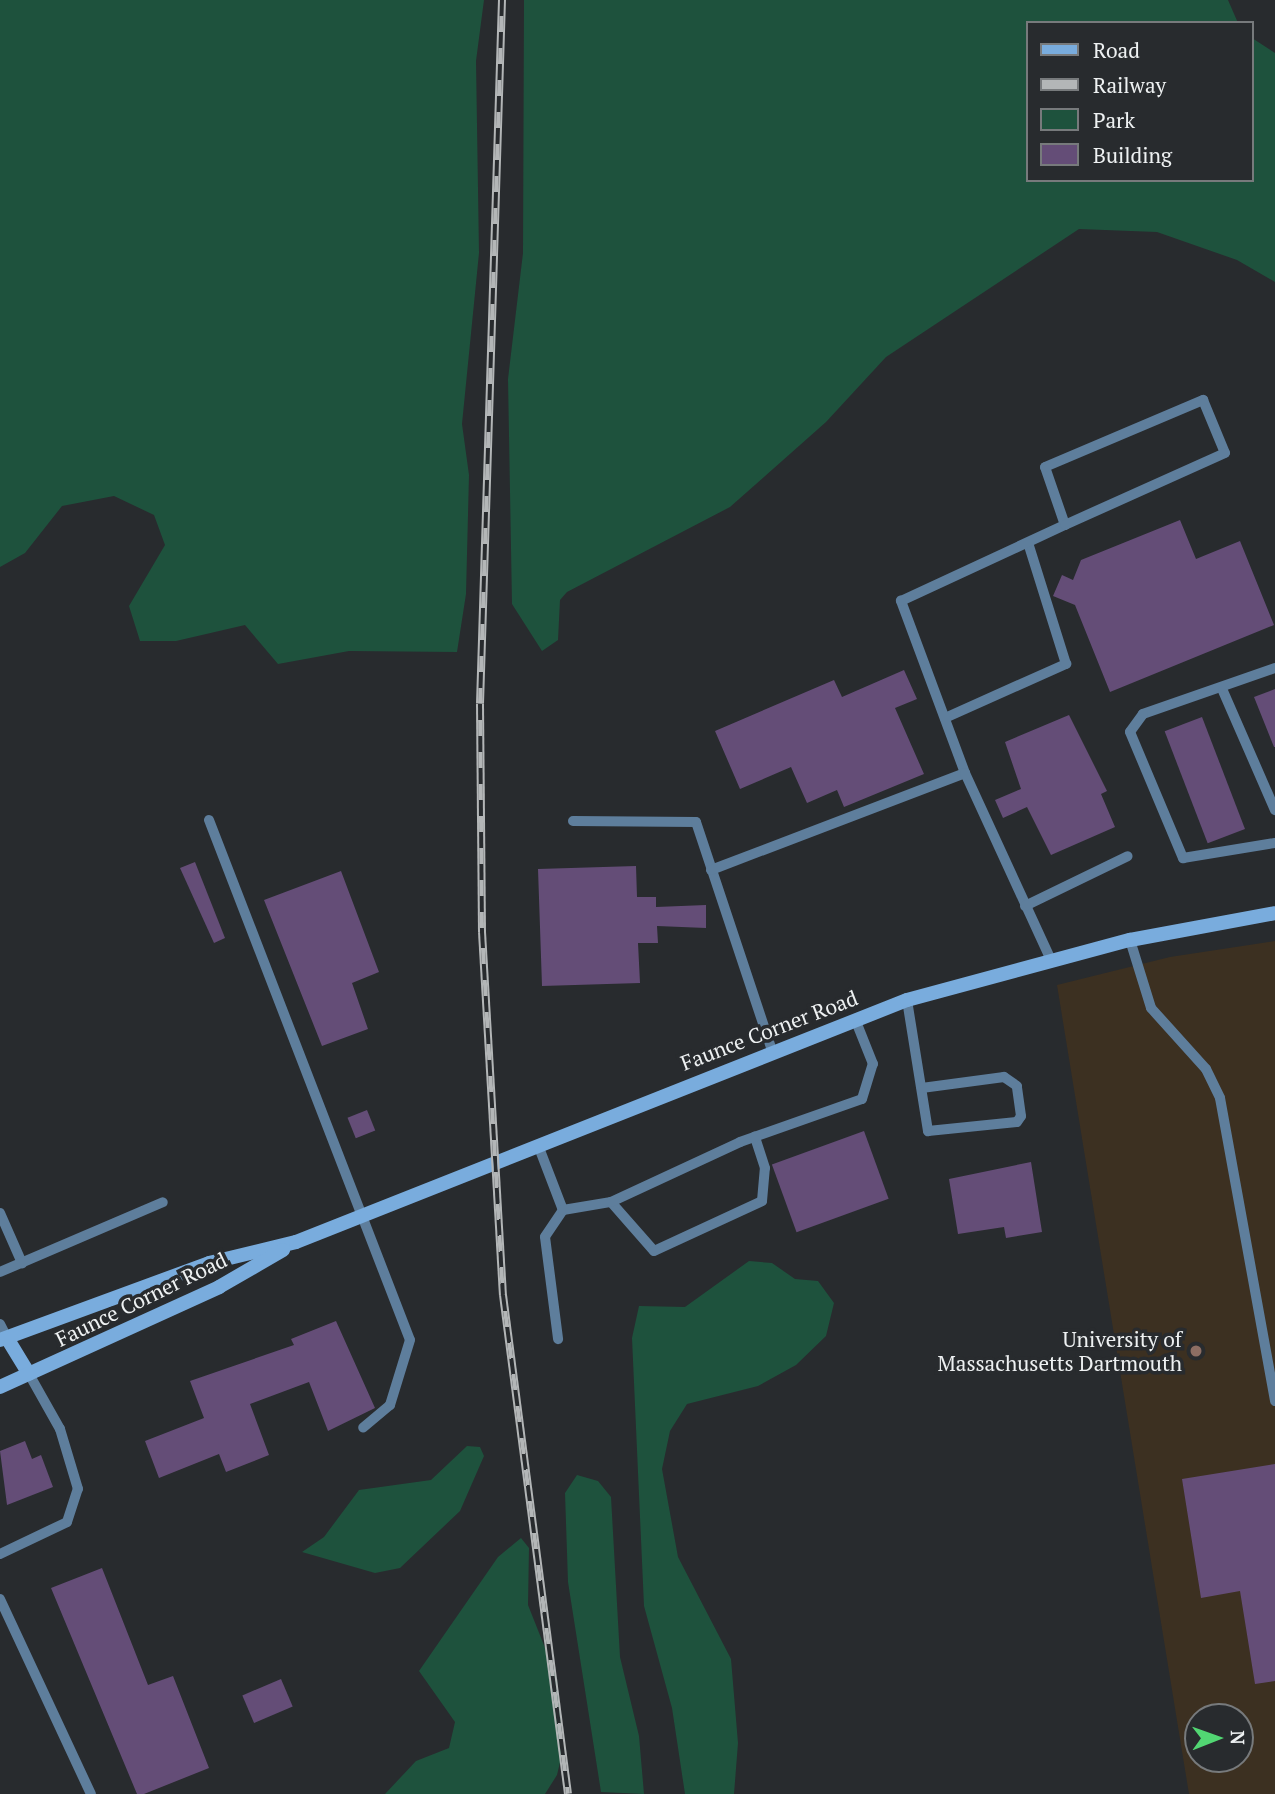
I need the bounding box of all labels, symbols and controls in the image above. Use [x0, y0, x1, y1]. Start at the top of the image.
legend [1026, 21, 1254, 182]
text: Road [1093, 36, 1140, 64]
text: Railway [1093, 71, 1166, 99]
text: Park [1093, 106, 1135, 134]
text: Building [1093, 141, 1172, 169]
street label: Faunce Corner Road [677, 985, 861, 1075]
street label: Faunce Corner Road [51, 1247, 231, 1351]
place label: University of Massachusetts Dartmouth [938, 1326, 1182, 1376]
marker: University of Massachusetts Dartmouth [1188, 1343, 1204, 1359]
north arrow [1184, 1703, 1254, 1773]
text: N [1226, 1730, 1251, 1745]

